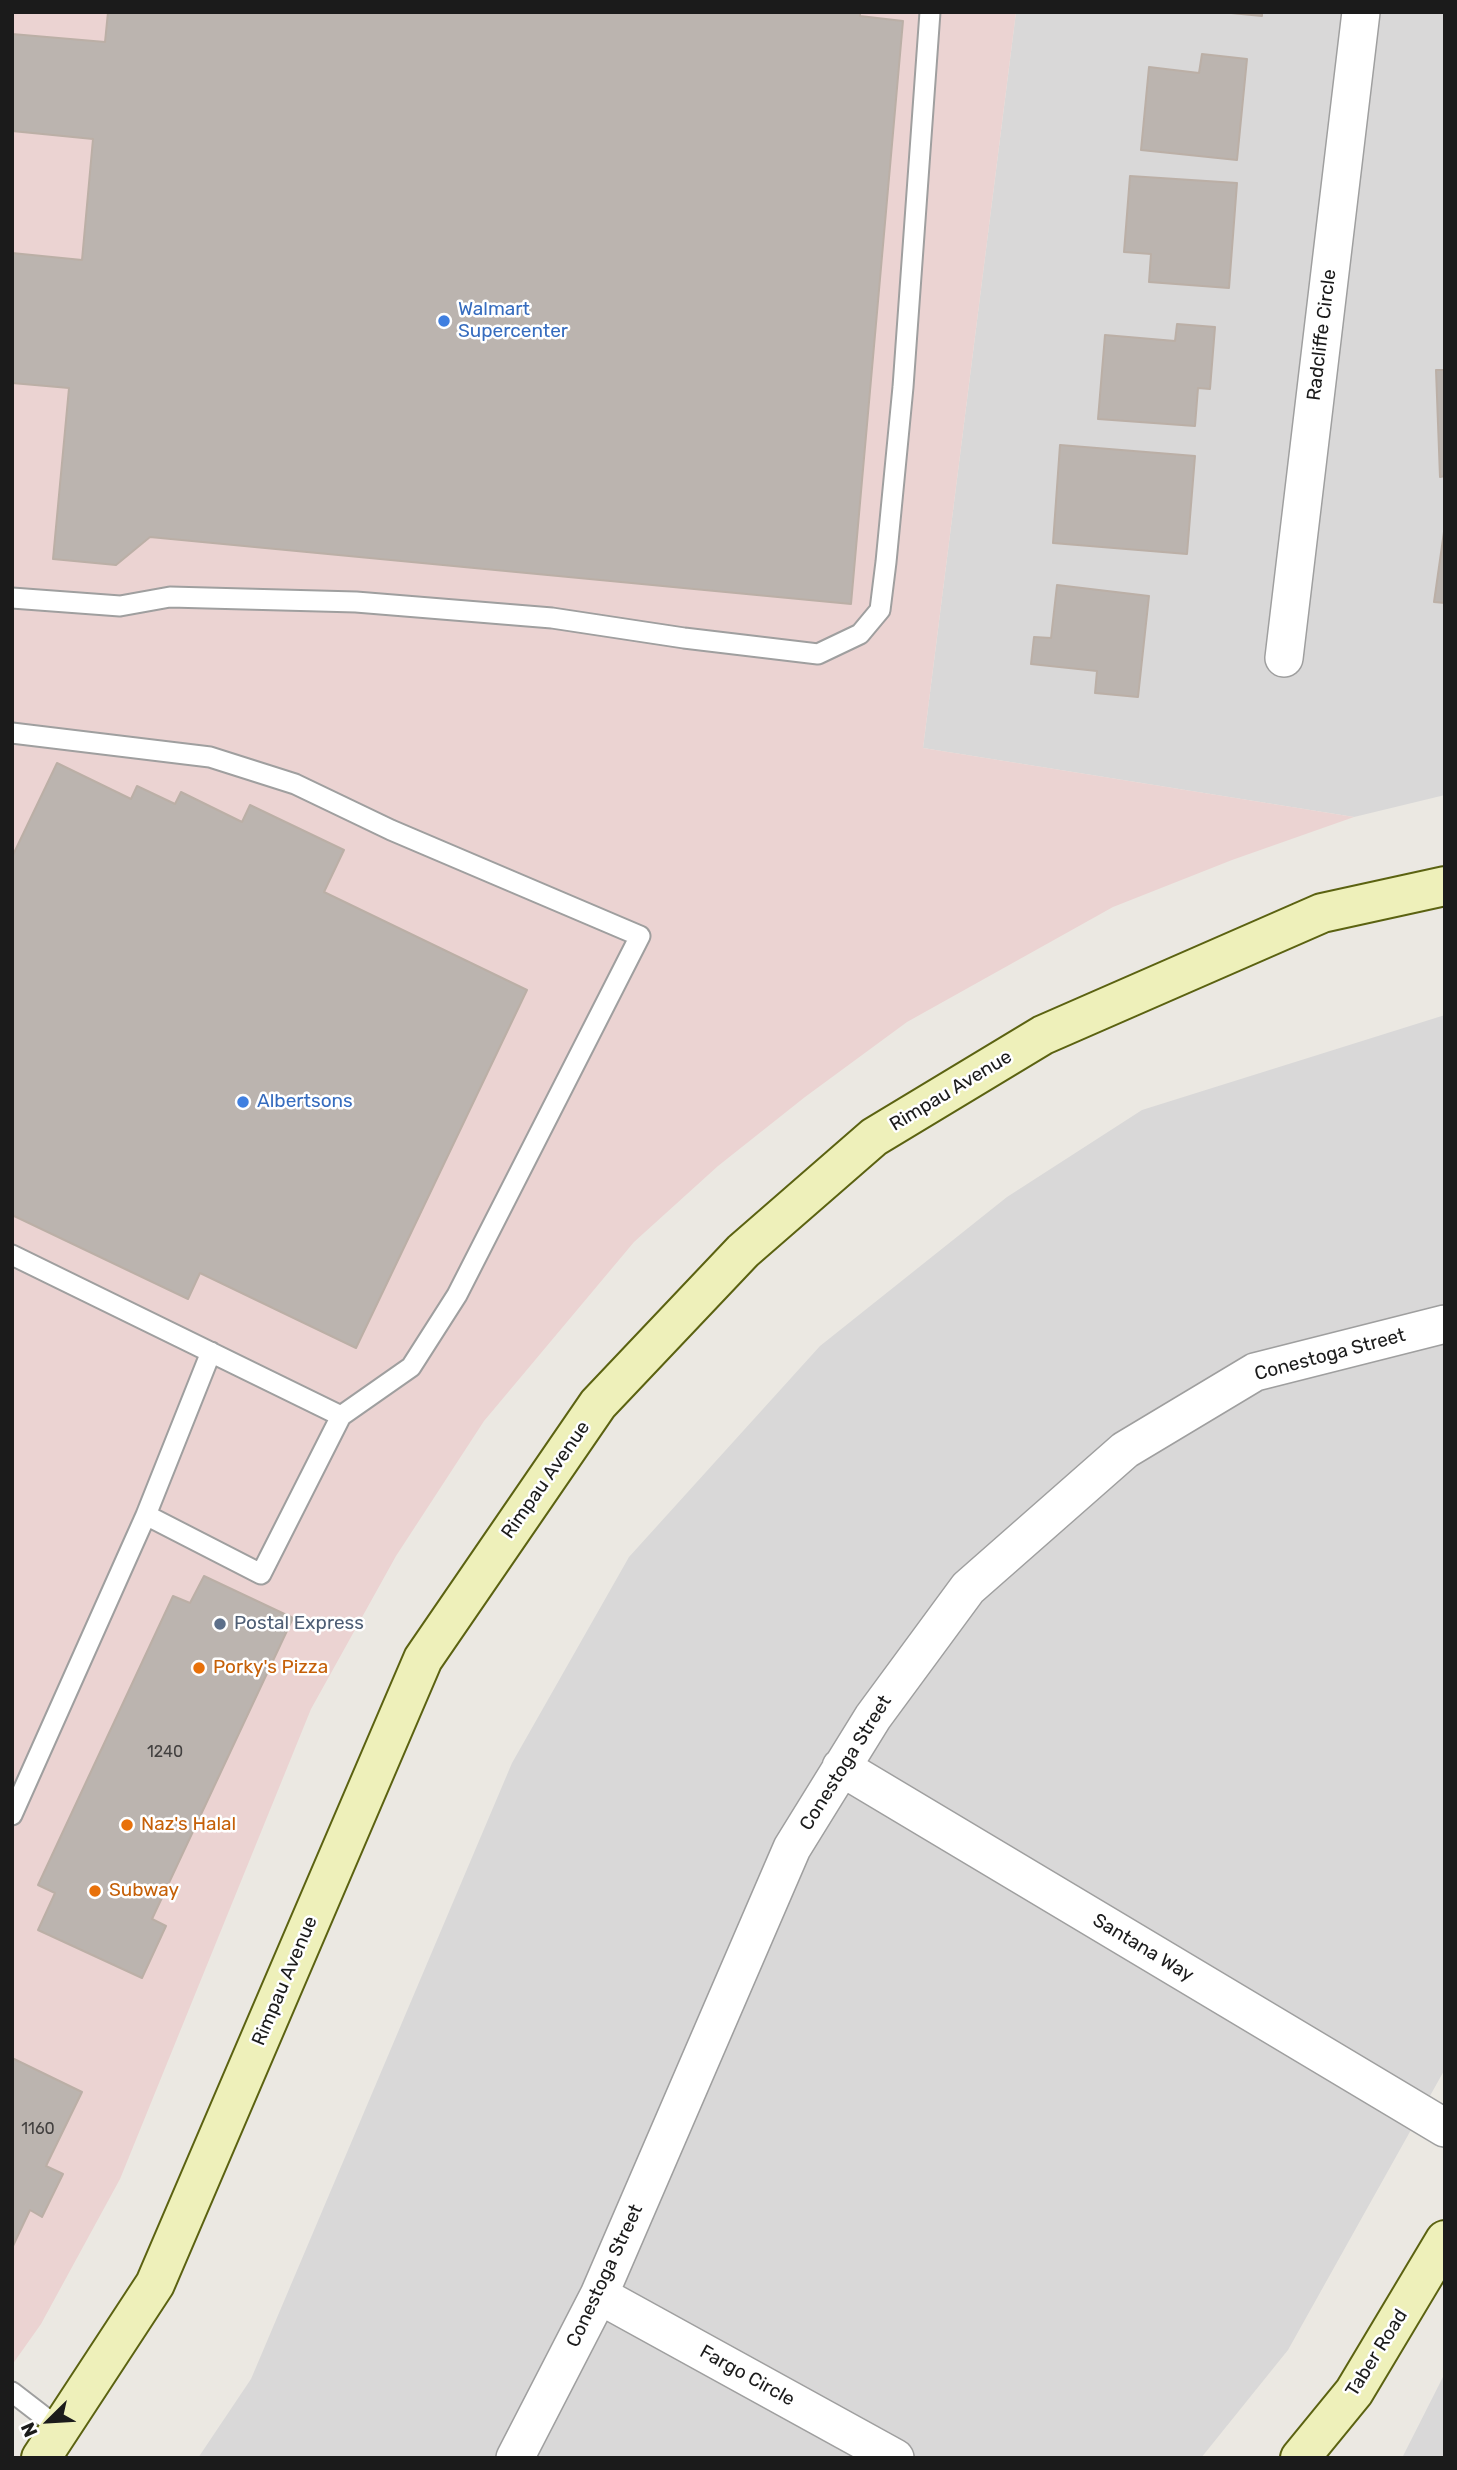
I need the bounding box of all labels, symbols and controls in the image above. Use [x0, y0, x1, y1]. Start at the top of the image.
street label: Radcliffe Circle [1303, 268, 1341, 402]
place label: Walmart Supercenter [458, 299, 568, 343]
marker: Walmart Supercenter [436, 313, 452, 329]
street label: Rimpau Avenue [886, 1046, 1016, 1136]
place label: Albertsons [257, 1091, 353, 1113]
marker: Albertsons [235, 1094, 251, 1110]
street label: Conestoga Street [1252, 1324, 1408, 1386]
street label: Rimpau Avenue [497, 1417, 595, 1543]
place label: Postal Express [234, 1613, 364, 1635]
marker: Postal Express [212, 1616, 228, 1632]
place label: Porky's Pizza [213, 1657, 328, 1679]
marker: Porky's Pizza [191, 1660, 207, 1676]
street label: Conestoga Street [795, 1691, 897, 1835]
house number: 1240 [147, 1742, 183, 1762]
place label: Naz's Halal [141, 1814, 236, 1836]
marker: Naz's Halal [119, 1817, 135, 1833]
place label: Subway [109, 1880, 179, 1902]
marker: Subway [87, 1883, 103, 1899]
street label: Santana Way [1088, 1909, 1198, 1987]
street label: Rimpau Avenue [247, 1913, 323, 2049]
house number: 1160 [21, 2119, 55, 2139]
street label: Conestoga Street [562, 2201, 648, 2351]
street label: Taber Road [1341, 2305, 1413, 2401]
street label: Fargo Circle [696, 2341, 798, 2411]
north arrow [14, 2386, 84, 2456]
text: N [16, 2419, 43, 2441]

